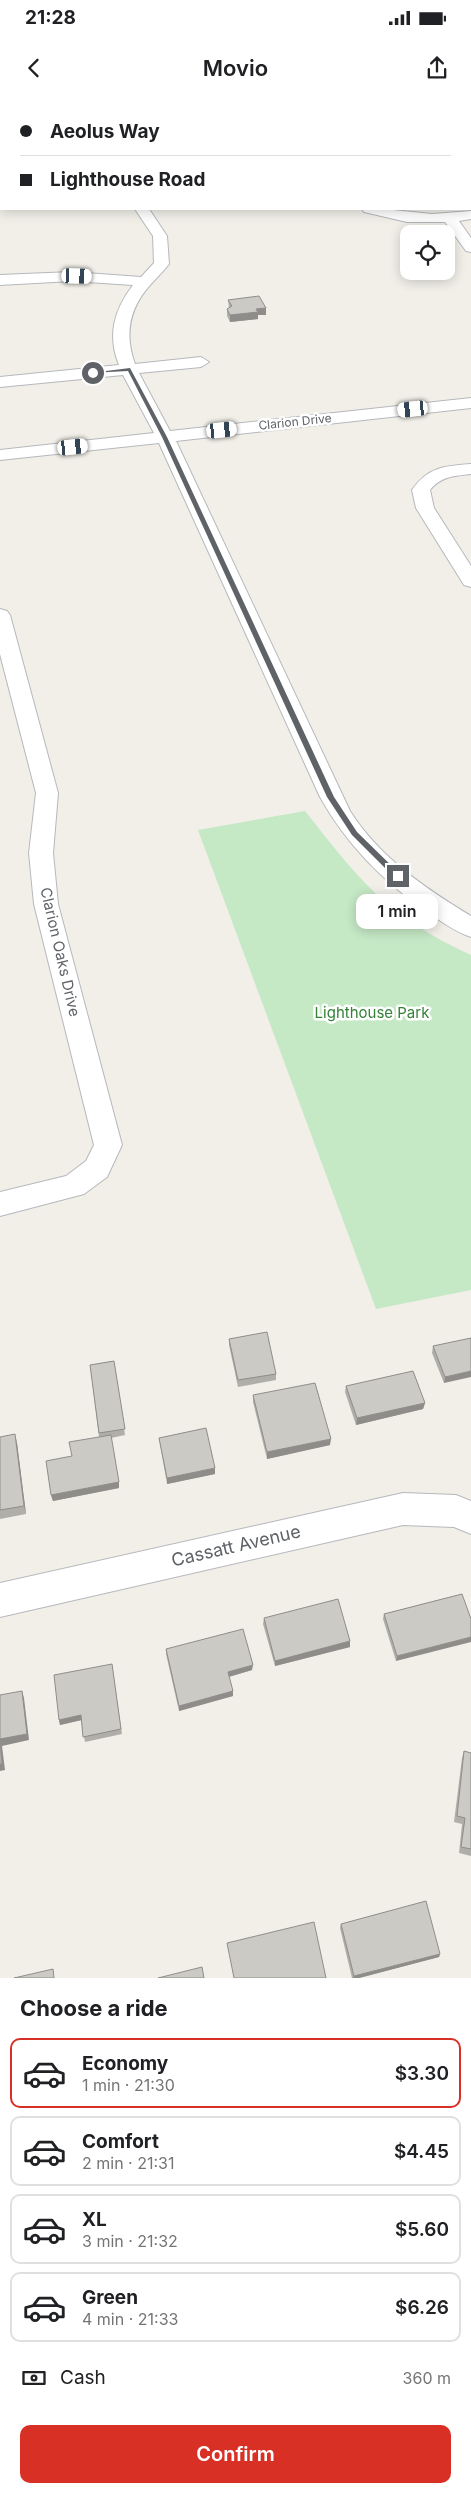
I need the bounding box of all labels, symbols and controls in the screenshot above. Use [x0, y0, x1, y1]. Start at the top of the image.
text: 21:28 [25, 6, 76, 29]
icon: back [20, 54, 48, 82]
icon: share [423, 54, 451, 82]
text: Movio [203, 55, 268, 81]
text: Aeolus Way [50, 120, 160, 143]
text: Lighthouse Road [50, 168, 206, 191]
map controls [400, 225, 455, 280]
button: locate [400, 225, 455, 280]
car [61, 268, 92, 284]
route start [82, 362, 104, 384]
car [397, 400, 428, 418]
street label: Clarion Drive [258, 410, 332, 433]
car [206, 421, 237, 439]
car [57, 438, 88, 456]
route end [387, 865, 409, 887]
street label: Clarion Oaks Drive [36, 885, 85, 1018]
callout: 1 min [357, 894, 439, 928]
text: 1 min [377, 901, 417, 921]
park label: Lighthouse Park [315, 1003, 430, 1022]
street label: Cassatt Avenue [169, 1520, 303, 1571]
text: Choose a ride [20, 1995, 168, 2021]
icon: car [22, 2051, 67, 2096]
text: Economy [82, 2052, 168, 2075]
text: $3.30 [395, 2062, 449, 2085]
text: 1 min · 21:30 [82, 2075, 175, 2095]
icon: car [22, 2129, 67, 2174]
text: Comfort [82, 2130, 159, 2153]
text: $4.45 [394, 2140, 449, 2163]
text: 2 min · 21:31 [82, 2153, 174, 2173]
icon: car [22, 2207, 67, 2252]
text: XL [82, 2208, 107, 2231]
text: $5.60 [395, 2218, 449, 2241]
text: 3 min · 21:32 [82, 2231, 178, 2251]
icon: car [22, 2285, 67, 2330]
text: Green [82, 2286, 138, 2309]
text: $6.26 [395, 2296, 449, 2319]
text: 4 min · 21:33 [82, 2309, 178, 2329]
icon: cash [20, 2364, 48, 2392]
text: Cash [60, 2366, 106, 2389]
text: 360 m [403, 2368, 451, 2388]
button: Confirm [20, 2425, 451, 2483]

